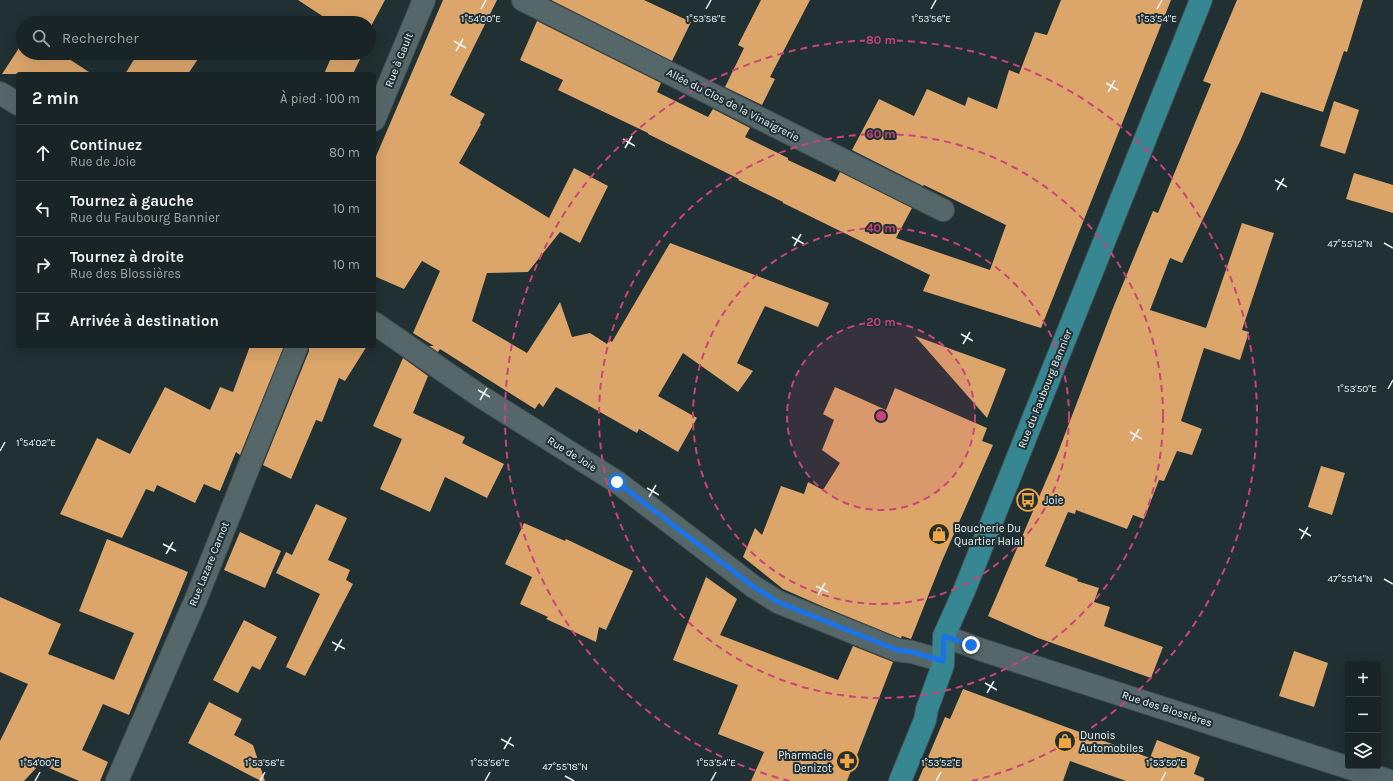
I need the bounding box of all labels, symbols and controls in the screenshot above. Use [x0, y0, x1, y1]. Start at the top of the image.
text: 1°54'00"E [461, 13, 501, 25]
text: 1°53'58"E [686, 13, 726, 25]
text: 1°53'56"E [911, 13, 951, 25]
text: 1°53'54"E [1137, 13, 1177, 25]
search box [16, 16, 376, 60]
icon: search [30, 27, 52, 49]
text: Rechercher [62, 29, 139, 47]
street label: Rue à Gault [382, 31, 416, 89]
text: 80 m [866, 33, 896, 47]
street label: Allée du Clos de la Vinaigrerie [665, 66, 802, 144]
text: 2 min [32, 88, 79, 108]
text: À pied · 100 m [280, 91, 360, 106]
text: 60 m [866, 127, 896, 141]
text: Continuez [70, 136, 142, 154]
icon: ahead [32, 142, 54, 164]
text: 80 m [329, 145, 360, 160]
text: Rue de Joie [70, 154, 136, 169]
text: Tournez à gauche [70, 192, 194, 210]
icon: left [32, 198, 54, 220]
text: 10 m [333, 201, 360, 216]
text: Rue du Faubourg Bannier [70, 210, 220, 225]
text: 40 m [866, 221, 896, 235]
text: 47°55'12"N [1327, 238, 1373, 250]
text: Tournez à droite [70, 248, 184, 266]
icon: right [32, 254, 54, 276]
text: 10 m [333, 257, 360, 272]
text: Rue des Blossières [70, 266, 181, 281]
icon: arrive [32, 310, 54, 332]
text: Arrivée à destination [70, 312, 219, 330]
text: 20 m [866, 315, 896, 329]
street label: Rue du Faubourg Bannier [1015, 328, 1075, 450]
text: 1°53'50"E [1337, 383, 1377, 395]
centre of rings [874, 409, 888, 423]
street label: Rue de Joie [545, 434, 599, 474]
text: 1°54'02"E [16, 437, 56, 449]
route start [608, 473, 626, 491]
bus stop icon: Joie [1015, 487, 1041, 513]
place label: Joie [1044, 494, 1064, 507]
street label: Rue Lazare Carnot [186, 520, 232, 608]
shop icon: Boucherie Du Quartier Halal [926, 521, 952, 547]
place label: Boucherie Du Quartier Halal [954, 522, 1023, 548]
text: 47°55'14"N [1327, 573, 1373, 585]
route end [962, 636, 980, 654]
map controls [1345, 661, 1381, 769]
button: + [1345, 661, 1381, 697]
street label: Rue des Blossières [1120, 688, 1214, 730]
button: − [1345, 697, 1381, 733]
shop icon: Dunois Automobiles [1052, 728, 1078, 754]
place label: Dunois Automobiles [1080, 729, 1144, 755]
button: layers [1345, 733, 1381, 769]
pharmacy icon: Pharmacie Denizot [834, 748, 860, 774]
place label: Pharmacie Denizot [778, 749, 832, 775]
text: 1°54'00"E [20, 757, 60, 769]
text: 1°53'58"E [245, 757, 285, 769]
text: 1°53'56"E [470, 757, 510, 769]
text: 1°53'54"E [696, 757, 736, 769]
text: 1°53'52"E [921, 757, 961, 769]
text: 1°53'50"E [1146, 757, 1186, 769]
text: 47°55'18"N [542, 761, 588, 773]

